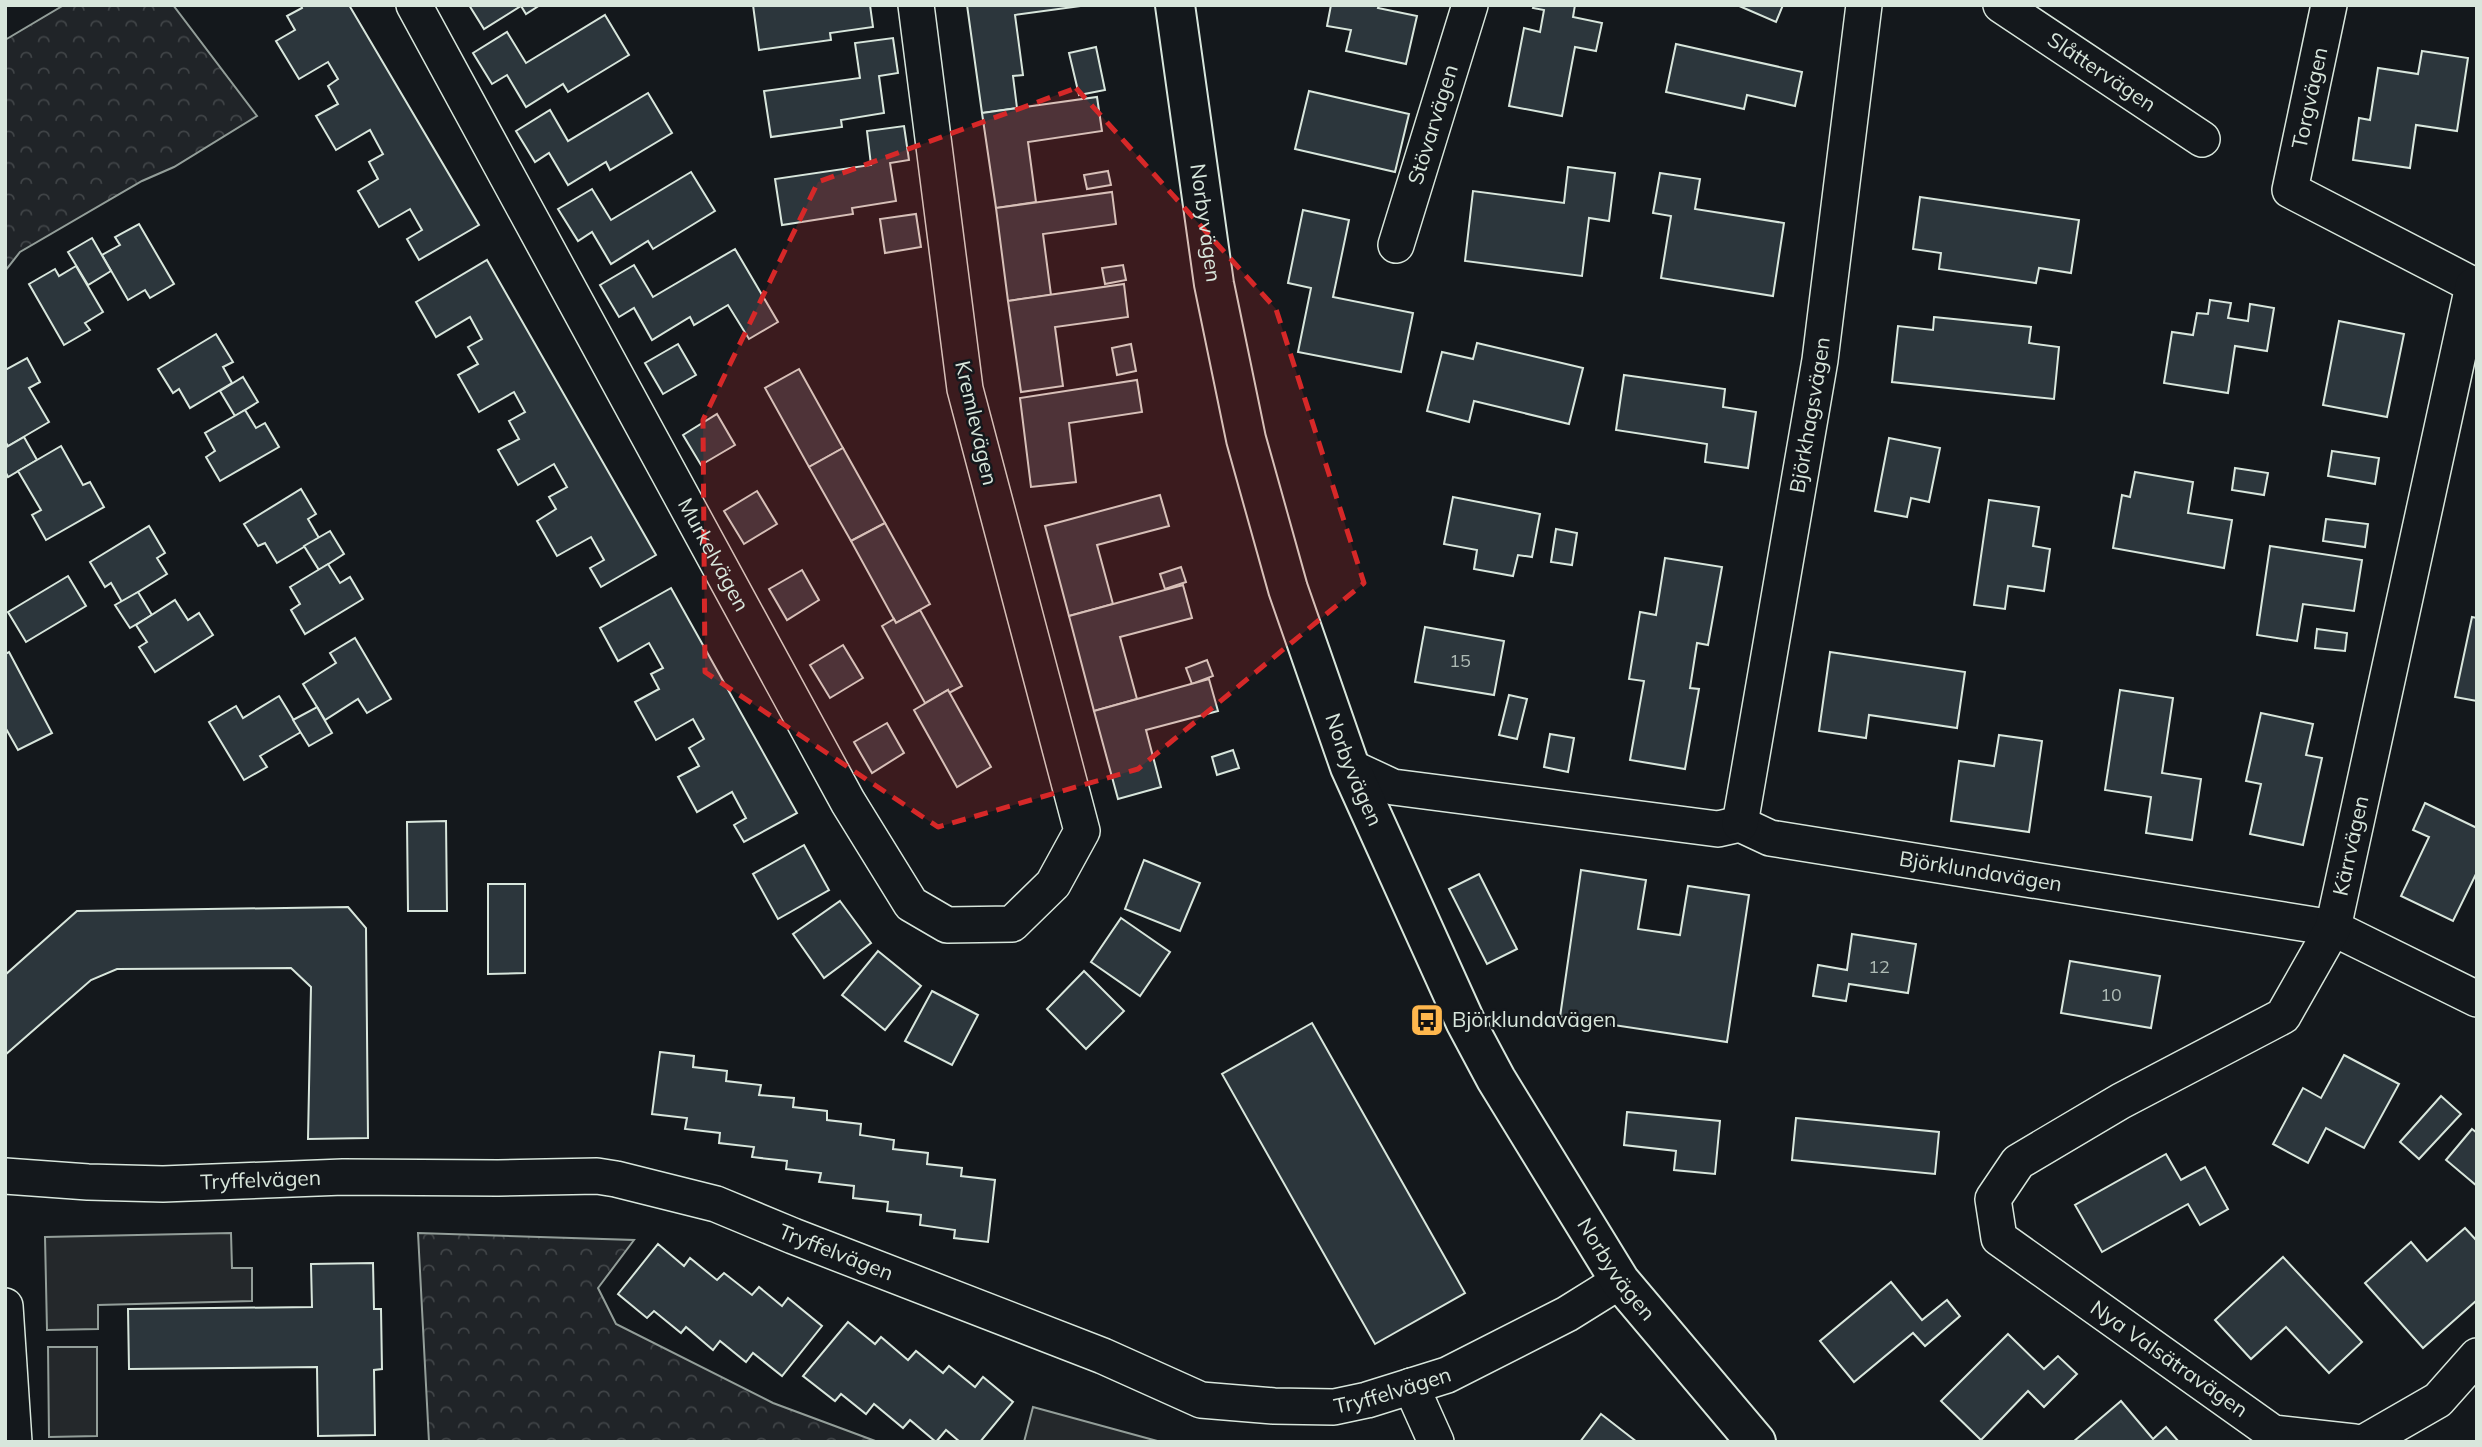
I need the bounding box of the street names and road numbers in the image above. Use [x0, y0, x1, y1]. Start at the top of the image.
street label: Slåttervägen [2043, 26, 2161, 117]
street label: Torgvägen [2286, 45, 2332, 151]
street label: Stövarvägen [1401, 61, 1463, 187]
street label: Norbyvägen [1185, 162, 1228, 284]
street label: Björkhagsvägen [1783, 335, 1835, 495]
street label: Kremlevägen [950, 358, 1004, 488]
street label: Murkelvägen [673, 493, 756, 615]
street label: Norbyvägen [1320, 710, 1389, 830]
street label: Kärrvägen [2326, 793, 2374, 898]
street label: Björklundavägen [1897, 845, 2064, 896]
street label: Tryffelvägen [200, 1164, 322, 1195]
street label: Norbyvägen [1572, 1213, 1662, 1325]
street label: Tryffelvägen [775, 1217, 897, 1286]
street label: Nya Valsätravägen [2086, 1294, 2253, 1422]
street label: Tryffelvägen [1331, 1361, 1454, 1419]

